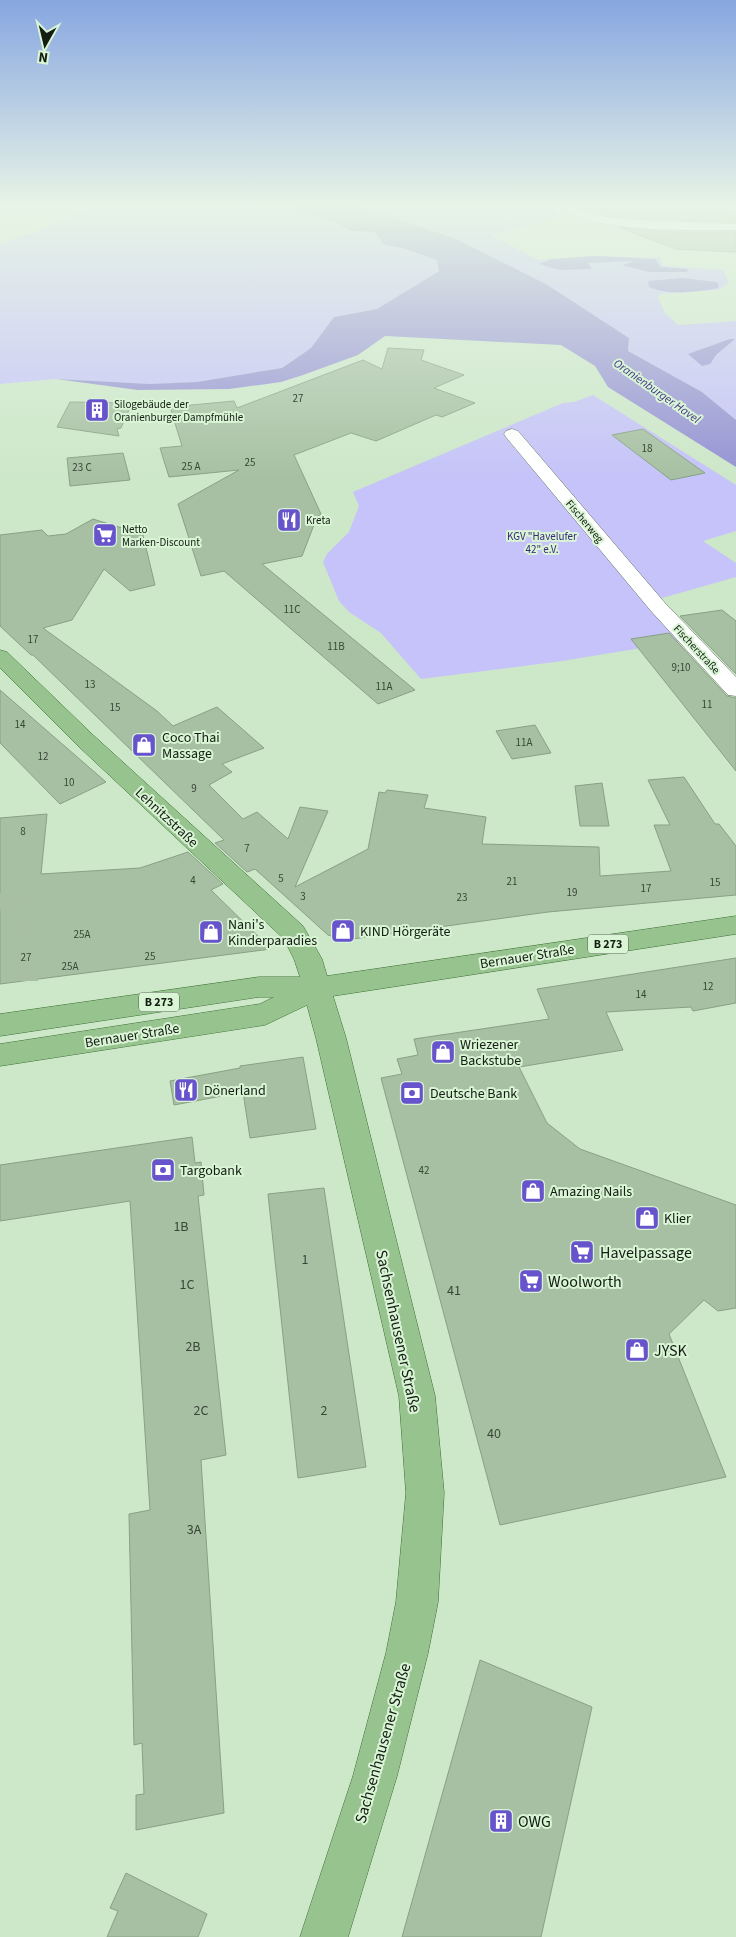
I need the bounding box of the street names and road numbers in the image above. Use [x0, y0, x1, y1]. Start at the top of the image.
street label: Fischerweg [562, 497, 607, 546]
street label: Fischerstraße [670, 622, 724, 678]
street label: Lehnitzstraße [130, 783, 202, 852]
road number: B 273 [588, 934, 628, 954]
street label: Bernauer Straße [478, 940, 576, 974]
road number: B 273 [139, 992, 179, 1012]
street label: Bernauer Straße [83, 1019, 181, 1053]
street label: Sachsenhausener Straße [370, 1248, 426, 1415]
street label: Sachsenhausener Straße [350, 1661, 416, 1826]

